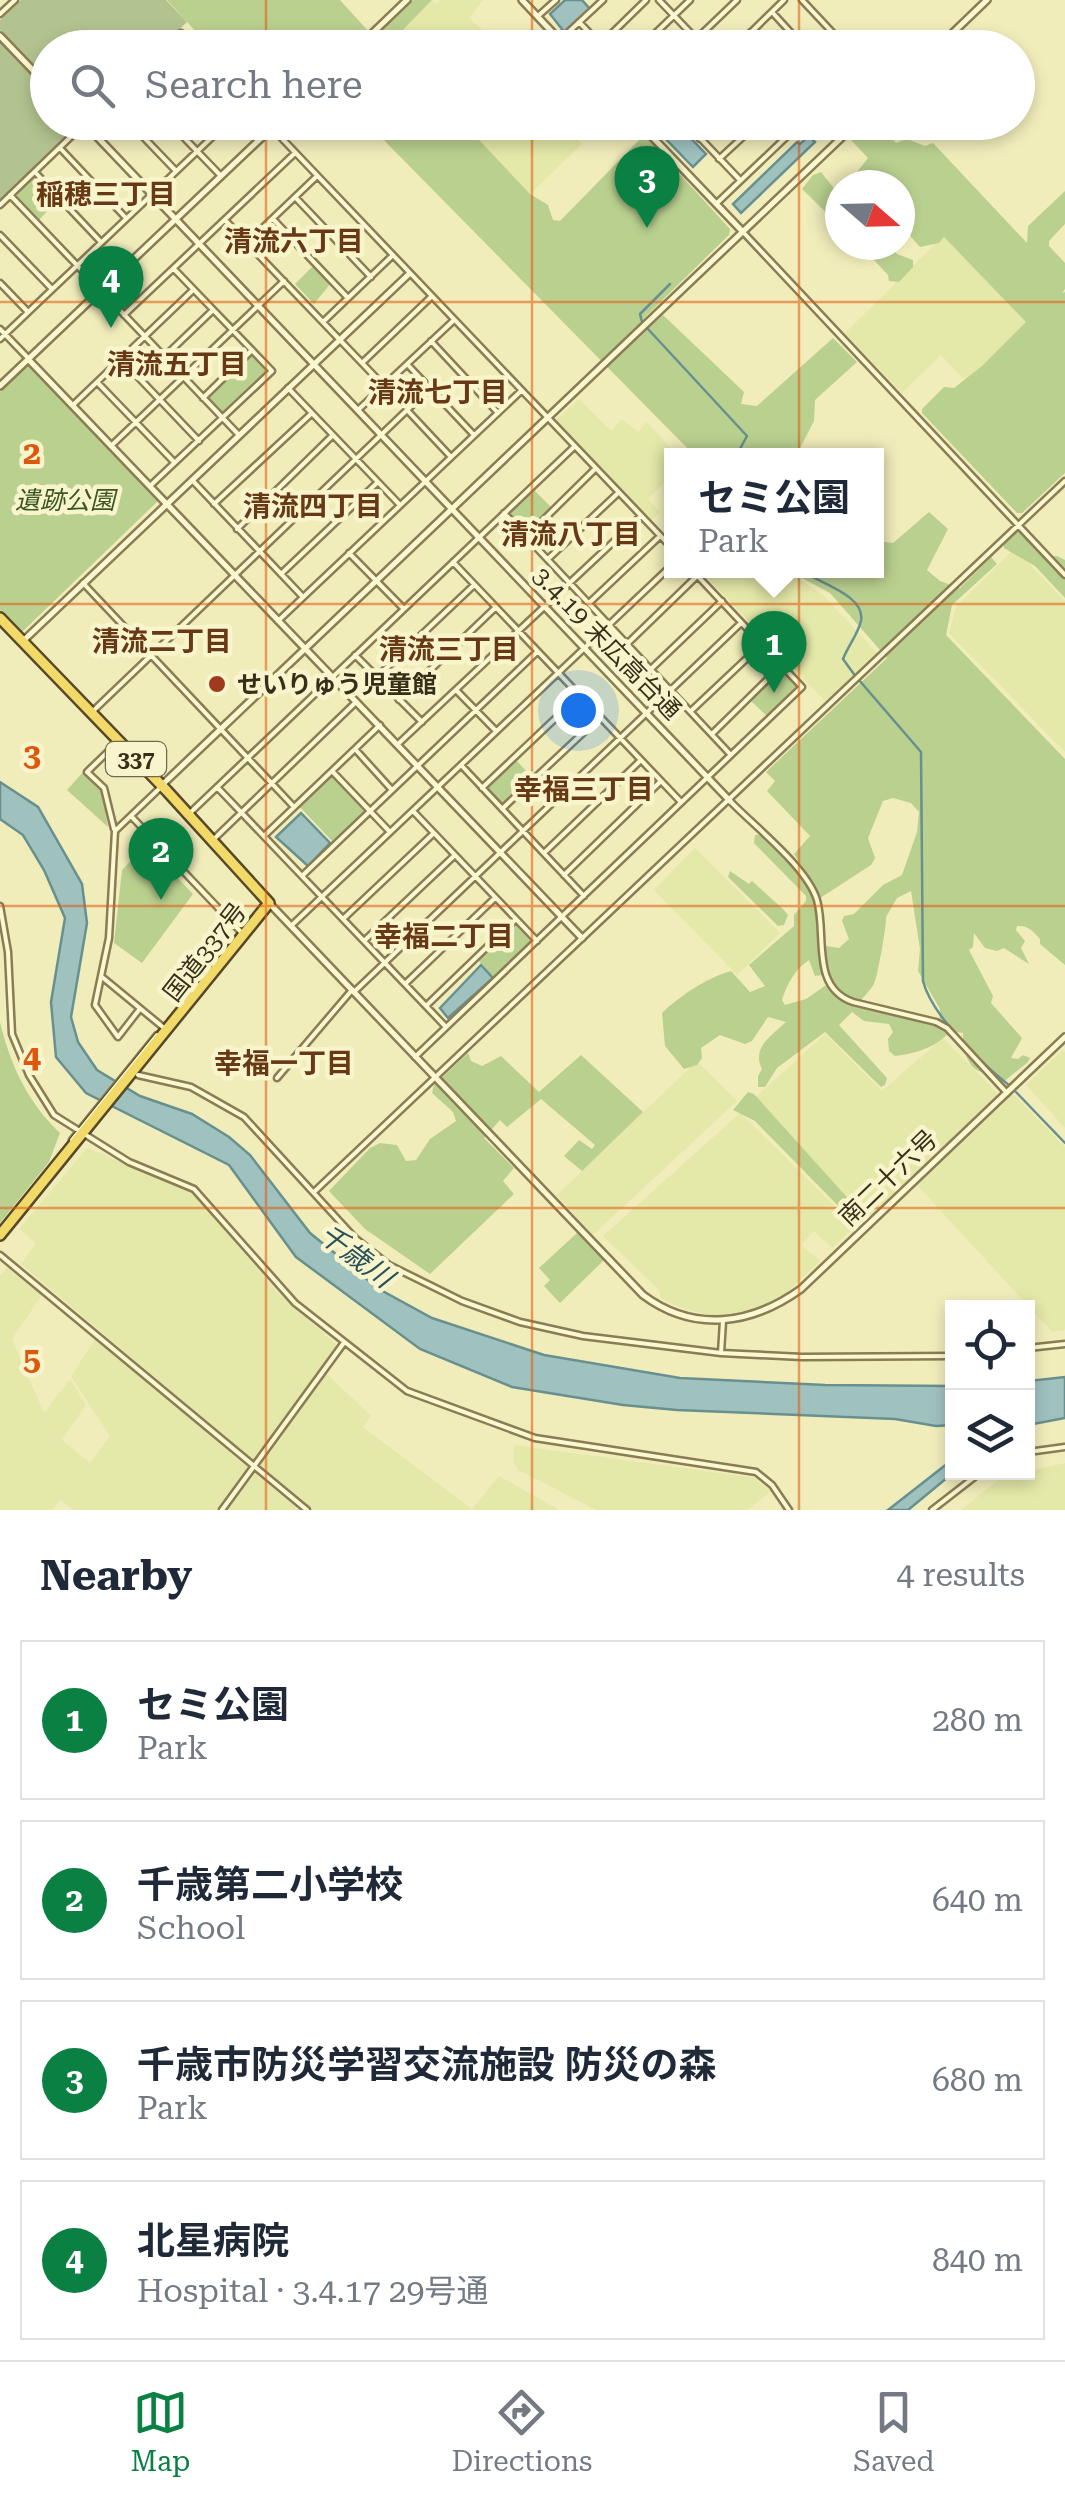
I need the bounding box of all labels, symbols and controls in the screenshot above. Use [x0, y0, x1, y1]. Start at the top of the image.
search box [30, 30, 1035, 140]
icon: search [65, 58, 120, 113]
text: Search here [145, 63, 363, 107]
pin: 3 [614, 146, 680, 228]
north arrow [825, 170, 915, 260]
district label: 稲穂三丁目 [36, 178, 176, 211]
district label: 清流六丁目 [224, 225, 364, 258]
pin: 4 [78, 245, 144, 328]
district label: 清流五丁目 [107, 348, 247, 381]
district label: 清流七丁目 [368, 376, 508, 409]
text: 2 [23, 434, 41, 472]
popup [664, 448, 884, 578]
text: セミ公園 [698, 476, 850, 520]
park label: 遺跡公園 [15, 486, 118, 515]
district label: 清流四丁目 [243, 490, 383, 523]
district label: 清流八丁目 [501, 518, 641, 551]
text: Park [698, 522, 768, 560]
street label: 3.4.19 末広高台通 [527, 561, 687, 725]
pin: 1 [742, 610, 806, 693]
district label: 清流二丁目 [92, 625, 232, 658]
district label: 清流三丁目 [379, 633, 519, 666]
place label: せいりゅう児童館 [237, 670, 437, 699]
marker: せいりゅう児童館 [206, 673, 228, 695]
your location [553, 685, 604, 736]
text: 3 [23, 736, 41, 774]
road number: 337 [106, 742, 166, 776]
district label: 幸福三丁目 [514, 773, 654, 806]
pin: 2 [128, 818, 194, 900]
street label: 国道337号 [158, 897, 252, 1007]
district label: 幸福二丁目 [374, 920, 514, 953]
text: 4 [23, 1038, 41, 1076]
district label: 幸福一丁目 [214, 1047, 354, 1080]
street label: 南二十六号 [833, 1124, 943, 1232]
water label: 千歳川 [313, 1218, 402, 1296]
map controls [945, 1300, 1035, 1480]
button: locate [945, 1300, 1035, 1390]
text: 5 [23, 1340, 41, 1378]
button: layers [945, 1390, 1035, 1480]
text: Nearby [40, 1551, 192, 1600]
text: 4 results [897, 1556, 1025, 1594]
text: セミ公園 [137, 1683, 289, 1727]
text: 1 [66, 1701, 83, 1739]
text: 280 m [932, 1701, 1023, 1739]
text: Park [137, 1729, 208, 1767]
text: 千歳第二小学校 [137, 1863, 403, 1907]
text: 2 [66, 1881, 83, 1919]
text: 640 m [932, 1881, 1023, 1919]
text: School [137, 1909, 245, 1947]
text: 千歳市防災学習交流施設 防災の森 [137, 2043, 717, 2087]
text: 3 [66, 2061, 83, 2099]
text: 680 m [932, 2061, 1023, 2099]
text: Park [137, 2089, 208, 2127]
text: 北星病院 [137, 2219, 289, 2263]
text: 4 [66, 2241, 83, 2279]
text: 840 m [932, 2241, 1023, 2279]
text: Hospital · 3.4.17 29号通 [137, 2272, 489, 2310]
tab: Map [131, 2385, 190, 2478]
tab: Directions [451, 2385, 592, 2478]
tab: Saved [853, 2385, 935, 2478]

